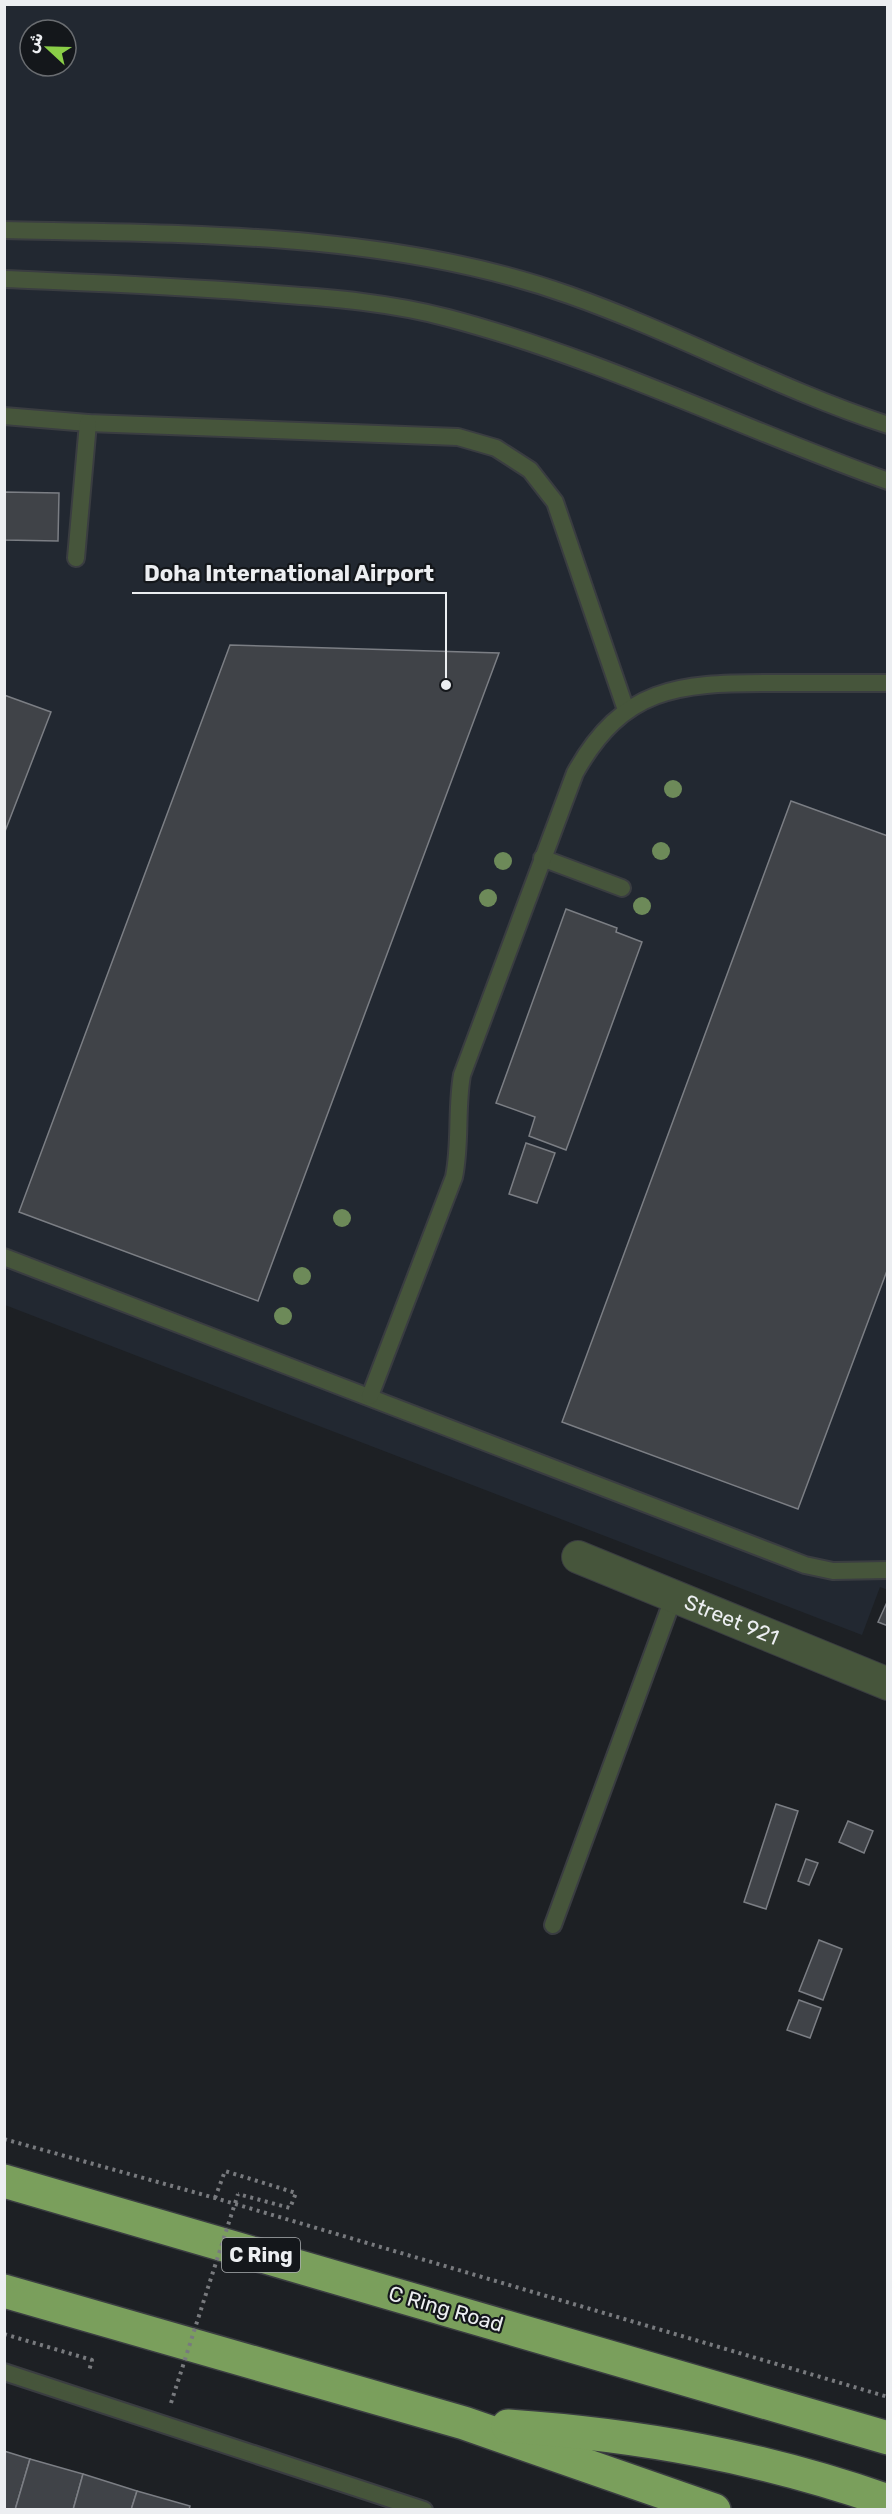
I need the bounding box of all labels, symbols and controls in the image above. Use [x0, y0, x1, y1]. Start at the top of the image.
north arrow [18, 18, 78, 78]
text: ش [22, 30, 47, 56]
callout: Doha International Airport [132, 553, 446, 593]
text: Doha International Airport [144, 560, 434, 587]
street label: Street 921 [681, 1589, 783, 1650]
road number: C Ring [222, 2238, 300, 2272]
street label: C Ring Road [386, 2280, 506, 2337]

